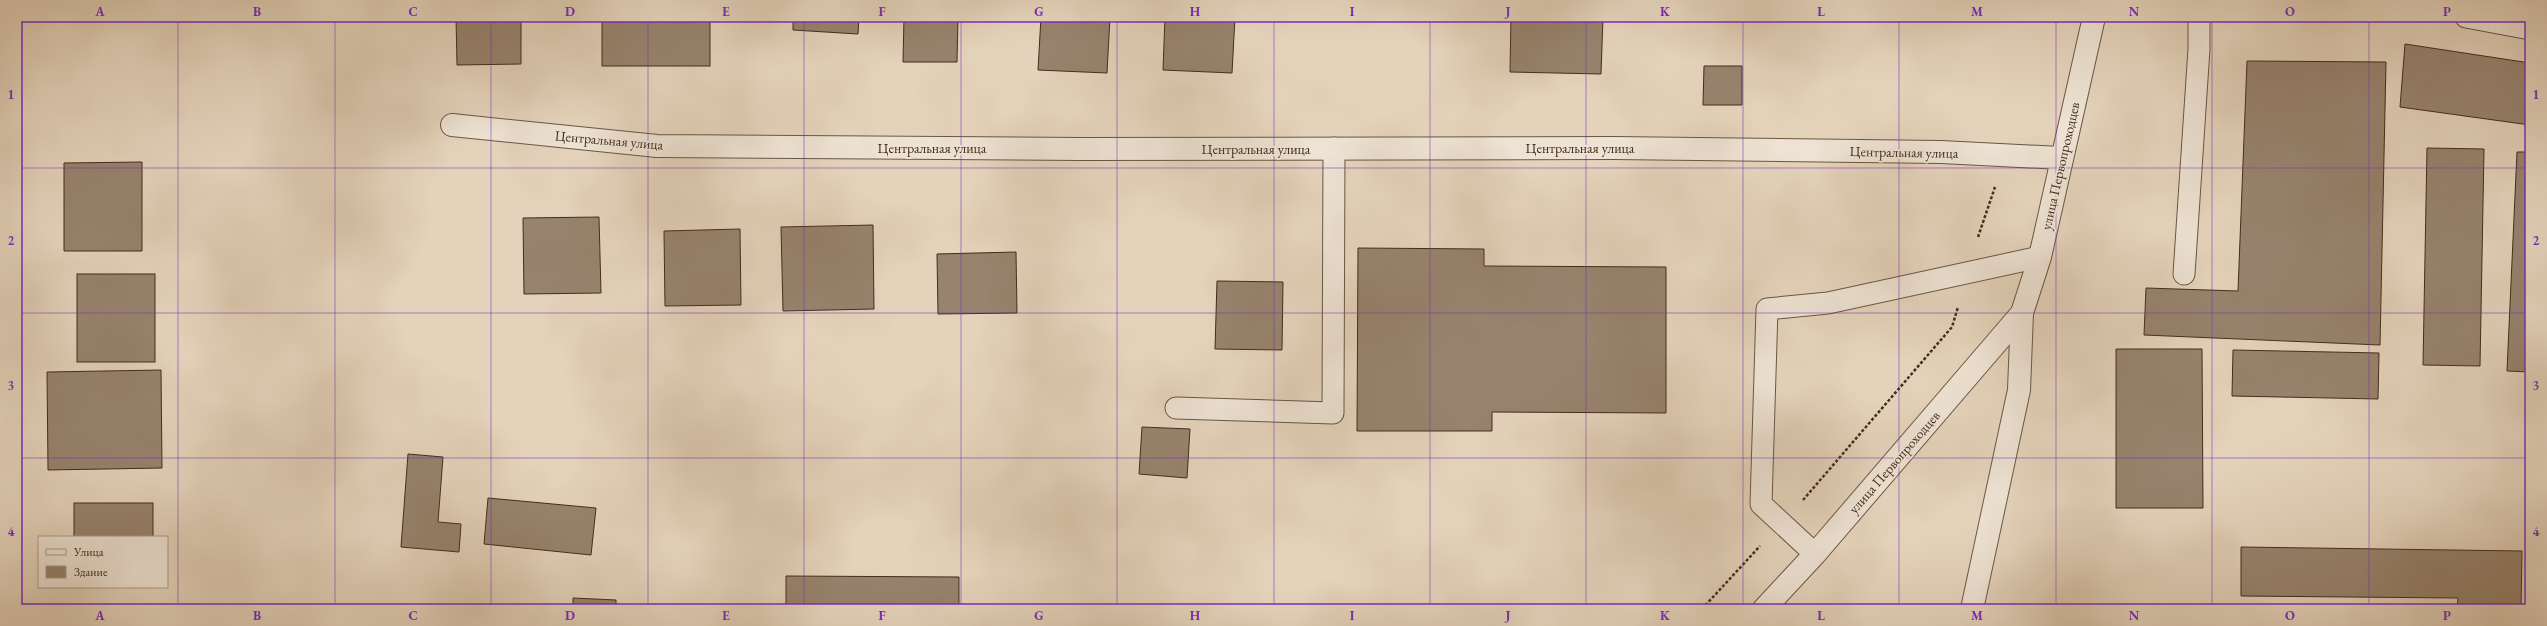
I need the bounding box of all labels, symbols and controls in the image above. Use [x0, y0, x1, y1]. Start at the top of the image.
text: A [94, 3, 105, 20]
text: B [253, 3, 261, 20]
text: C [408, 3, 418, 20]
text: D [565, 3, 575, 20]
text: E [722, 3, 730, 20]
text: F [878, 3, 886, 20]
text: G [1034, 3, 1044, 20]
text: H [1190, 3, 1201, 20]
text: I [1350, 3, 1355, 20]
text: J [1504, 3, 1511, 20]
text: K [1660, 3, 1671, 20]
text: L [1817, 3, 1825, 20]
text: M [1971, 3, 1983, 20]
text: N [2129, 3, 2140, 20]
text: O [2285, 3, 2295, 20]
text: P [2443, 3, 2451, 20]
text: 1 [8, 86, 15, 103]
text: 1 [2533, 86, 2540, 103]
street label: улица Первопроходцев [2037, 100, 2083, 232]
street label: Центральная улица [554, 126, 664, 154]
street label: Центральная улица [878, 139, 987, 157]
street label: Центральная улица [1526, 139, 1635, 157]
street label: Центральная улица [1202, 140, 1311, 158]
street label: Центральная улица [1849, 142, 1959, 162]
text: 2 [8, 232, 15, 249]
text: 2 [2533, 232, 2540, 249]
text: 3 [8, 377, 15, 394]
text: 3 [2533, 377, 2540, 394]
street label: улица Первопроходцев [1844, 407, 1944, 517]
text: 4 [8, 523, 15, 540]
text: 4 [2533, 523, 2540, 540]
legend [38, 536, 168, 588]
text: Улица [73, 544, 104, 560]
text: Здание [74, 564, 108, 580]
text: A [94, 607, 105, 624]
text: B [253, 607, 261, 624]
text: C [408, 607, 418, 624]
text: D [565, 607, 575, 624]
text: E [722, 607, 730, 624]
text: F [878, 607, 886, 624]
text: G [1034, 607, 1044, 624]
text: H [1190, 607, 1201, 624]
text: I [1350, 607, 1355, 624]
text: J [1504, 607, 1511, 624]
text: K [1660, 607, 1671, 624]
text: L [1817, 607, 1825, 624]
text: M [1971, 607, 1983, 624]
text: N [2129, 607, 2140, 624]
text: O [2285, 607, 2295, 624]
text: P [2443, 607, 2451, 624]

